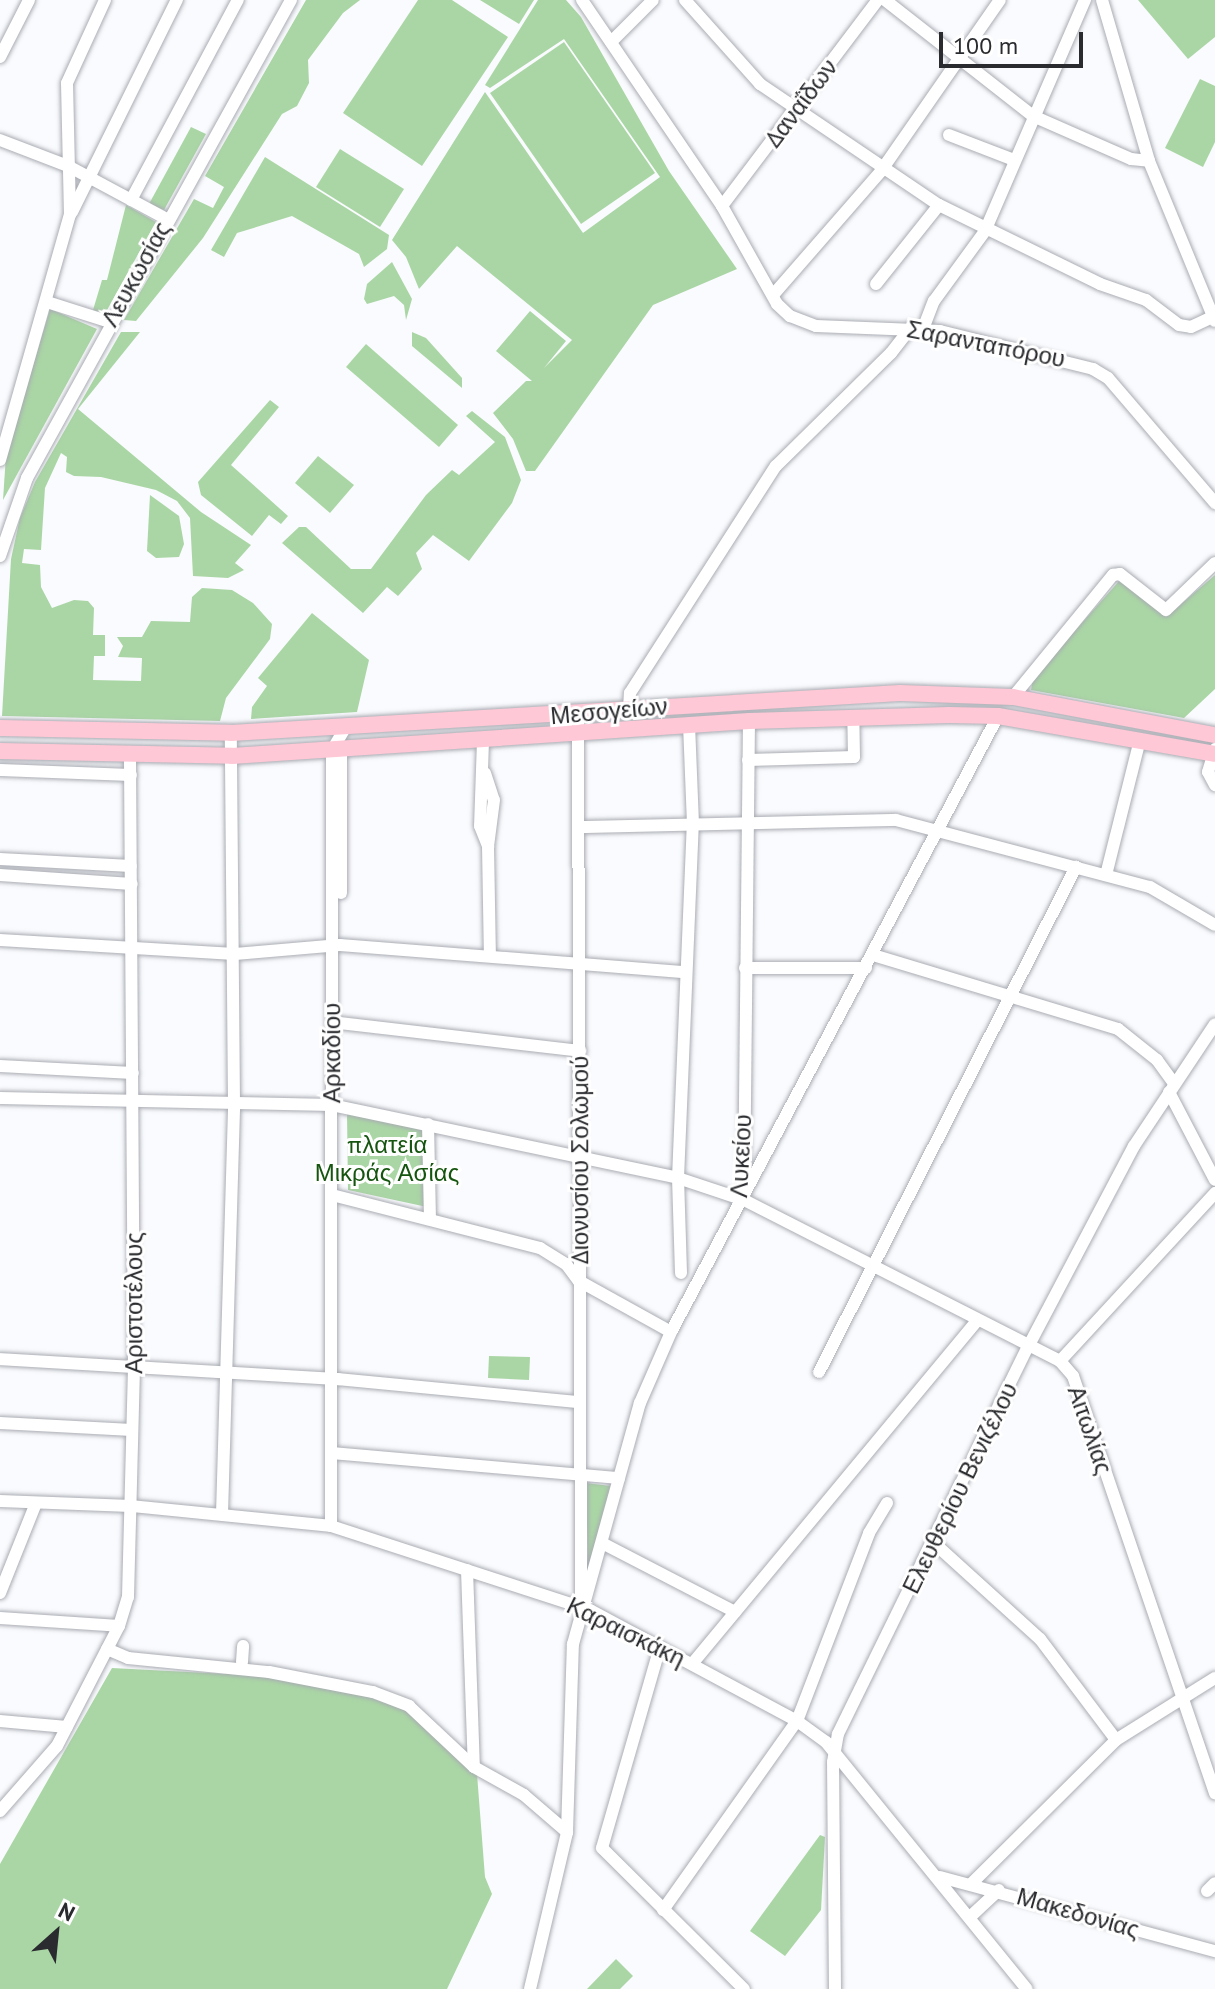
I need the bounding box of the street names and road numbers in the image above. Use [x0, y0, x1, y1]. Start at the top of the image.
street label: Δαναΐδων [759, 53, 843, 153]
street label: Λευκωσίας [95, 216, 177, 332]
street label: Σαρανταπόρου [904, 315, 1068, 373]
street label: Μεσογείων [549, 692, 669, 730]
street label: Αρκαδίου [318, 1003, 346, 1103]
street label: Διονυσίου Σολωμού [566, 1056, 594, 1264]
street label: Λυκείου [724, 1113, 758, 1199]
street label: Αριστοτέλους [120, 1232, 148, 1374]
street label: Ελευθερίου Βενιζέλου [896, 1378, 1024, 1598]
street label: Αιτωλίας [1061, 1382, 1119, 1478]
street label: Καραισκάκη [562, 1591, 690, 1673]
street label: Μακεδονίας [1013, 1882, 1143, 1944]

